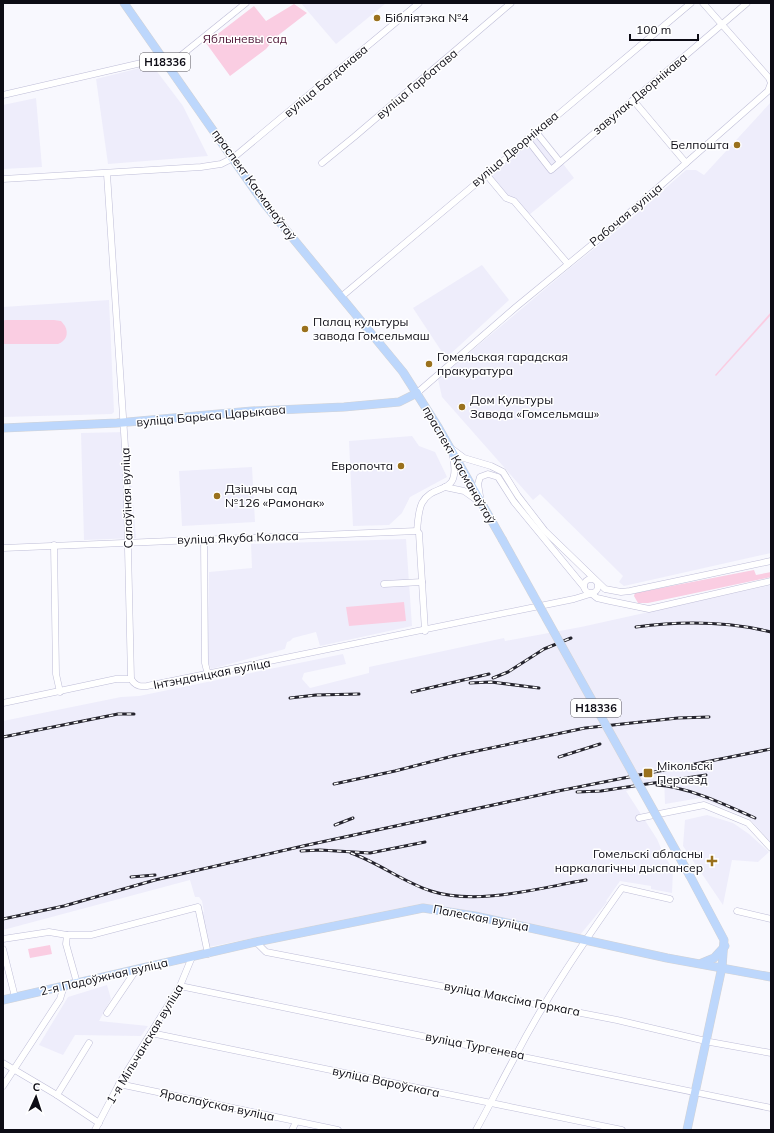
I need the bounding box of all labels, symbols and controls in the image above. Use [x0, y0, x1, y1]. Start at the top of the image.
place label: Бібліятэка №4 [385, 10, 468, 25]
marker: Бібліятэка №4 [372, 13, 382, 23]
scale bar [630, 16, 698, 42]
text: 100 m [636, 22, 671, 37]
park label: Яблыневы сад [203, 31, 287, 46]
street label: вуліца Багданава [281, 41, 371, 120]
street label: вуліца Гарбатава [373, 45, 460, 122]
street label: завулак Дворнікава [589, 50, 690, 138]
road number: Н18336 [140, 53, 190, 71]
street label: вуліца Дворнікава [468, 108, 561, 189]
street label: праспект Касманаўтаў [209, 126, 300, 244]
place label: Белпошта [670, 137, 729, 152]
marker: Белпошта [732, 140, 742, 150]
street label: Рабочая вуліца [586, 180, 665, 249]
place label: Палац культуры завода Гомсельмаш [313, 314, 430, 343]
marker: Палац культуры завода Гомсельмаш [300, 324, 310, 334]
place label: Гомельская гарадская пракуратура [437, 349, 568, 378]
marker: Гомельская гарадская пракуратура [424, 359, 434, 369]
place label: Дом Культуры Завода «Гомсельмаш» [470, 392, 600, 421]
street label: вуліца Барыса Царыкава [136, 401, 286, 430]
marker: Дом Культуры Завода «Гомсельмаш» [457, 402, 467, 412]
street label: праспект Касманаўтаў [420, 403, 500, 527]
street label: Салаўіная вуліца [117, 447, 136, 549]
place label: Европочта [331, 458, 393, 473]
marker: Европочта [396, 461, 406, 471]
place label: Дзіцячы сад №126 «Рамонак» [225, 481, 325, 510]
marker: Дзіцячы сад №126 «Рамонак» [212, 491, 222, 501]
street label: вуліца Якуба Коласа [177, 528, 299, 547]
street label: Інтэнданцкая вуліца [152, 655, 272, 692]
road number: Н18336 [571, 699, 621, 717]
place label: Мікольскі Пераезд [657, 758, 713, 787]
marker: Мікольскі Пераезд [642, 767, 654, 779]
place label: Гомельскі абласны наркалагічны дыспансер [555, 846, 703, 875]
marker: Гомельскі абласны наркалагічны дыспансер [706, 855, 718, 867]
street label: Палеская вуліца [432, 901, 530, 934]
street label: 2-я Падоўжная вуліца [39, 955, 169, 999]
street label: вуліца Максіма Горкага [443, 978, 581, 1019]
street label: 1-я Мільчанская вуліца [103, 981, 186, 1106]
street label: вуліца Тургенева [424, 1029, 526, 1062]
street label: вуліца Вароўскага [331, 1063, 441, 1100]
north arrow [16, 1077, 56, 1117]
text: С [32, 1080, 41, 1094]
street label: Яраслаўская вуліца [158, 1085, 276, 1124]

